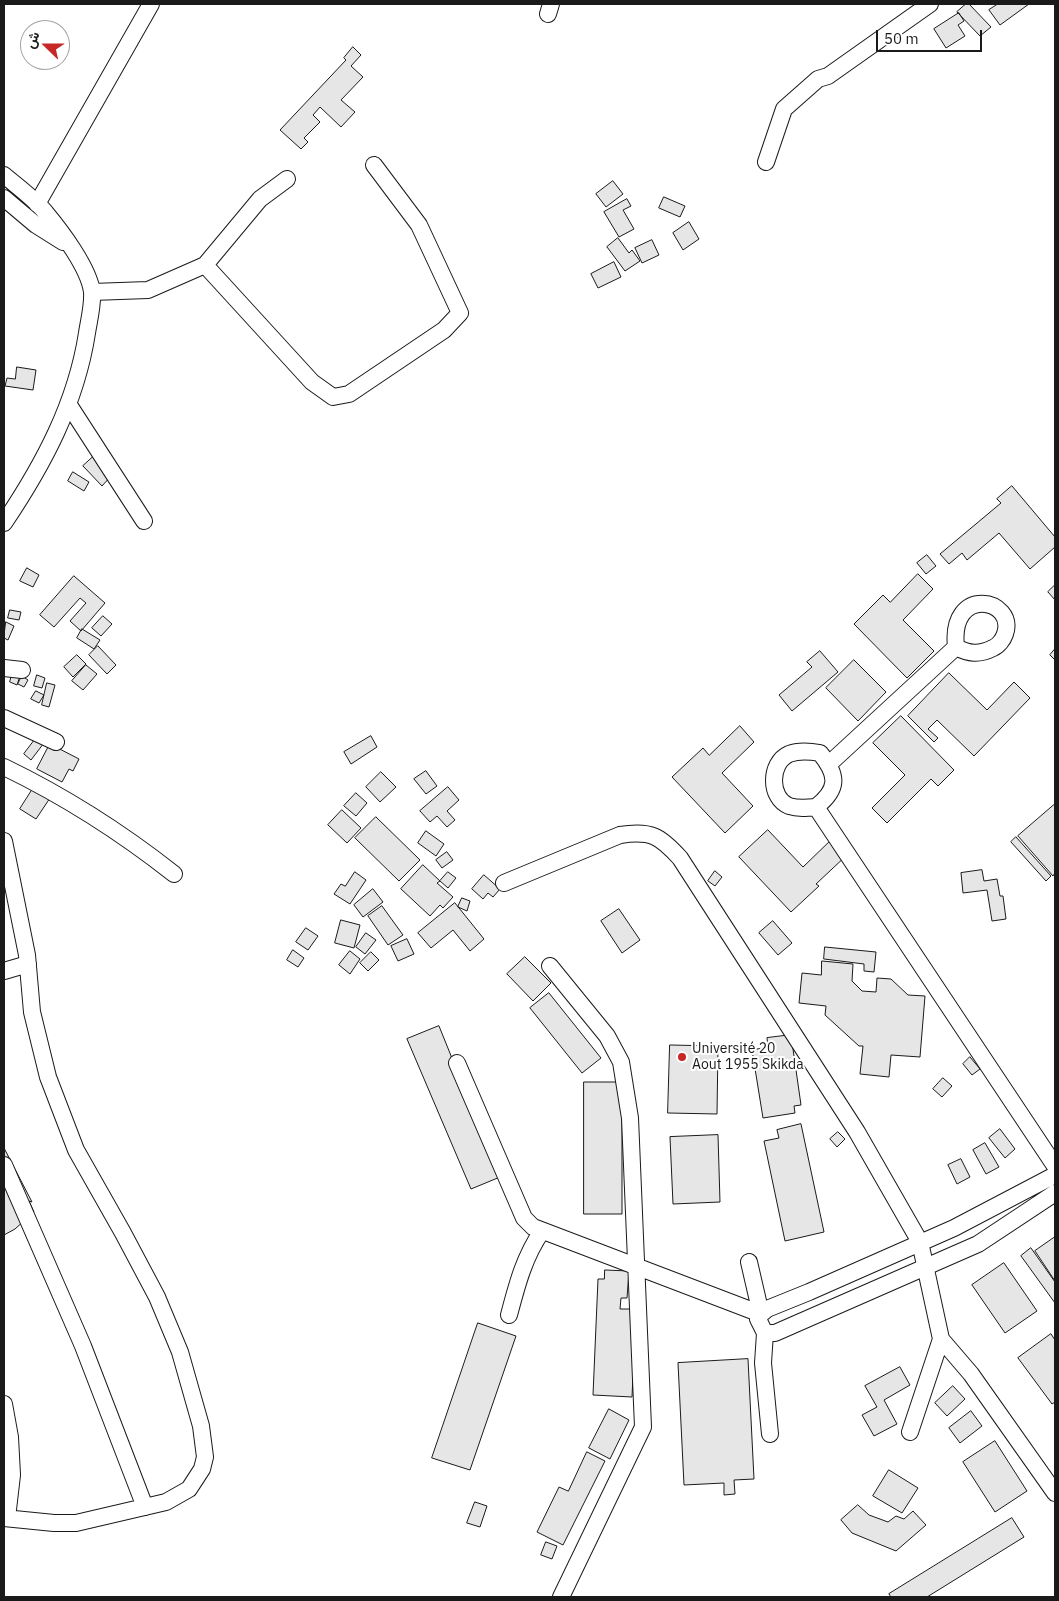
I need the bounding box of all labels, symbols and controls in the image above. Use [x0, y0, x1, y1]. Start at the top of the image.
north arrow [20, 20, 70, 70]
scale bar [879, 20, 985, 52]
text: ش [21, 29, 44, 51]
text: 50 m [884, 29, 919, 48]
place label: Université 20 Aout 1955 Skikda [692, 1041, 804, 1074]
marker: Université 20 Aout 1955 Skikda [676, 1051, 688, 1063]

